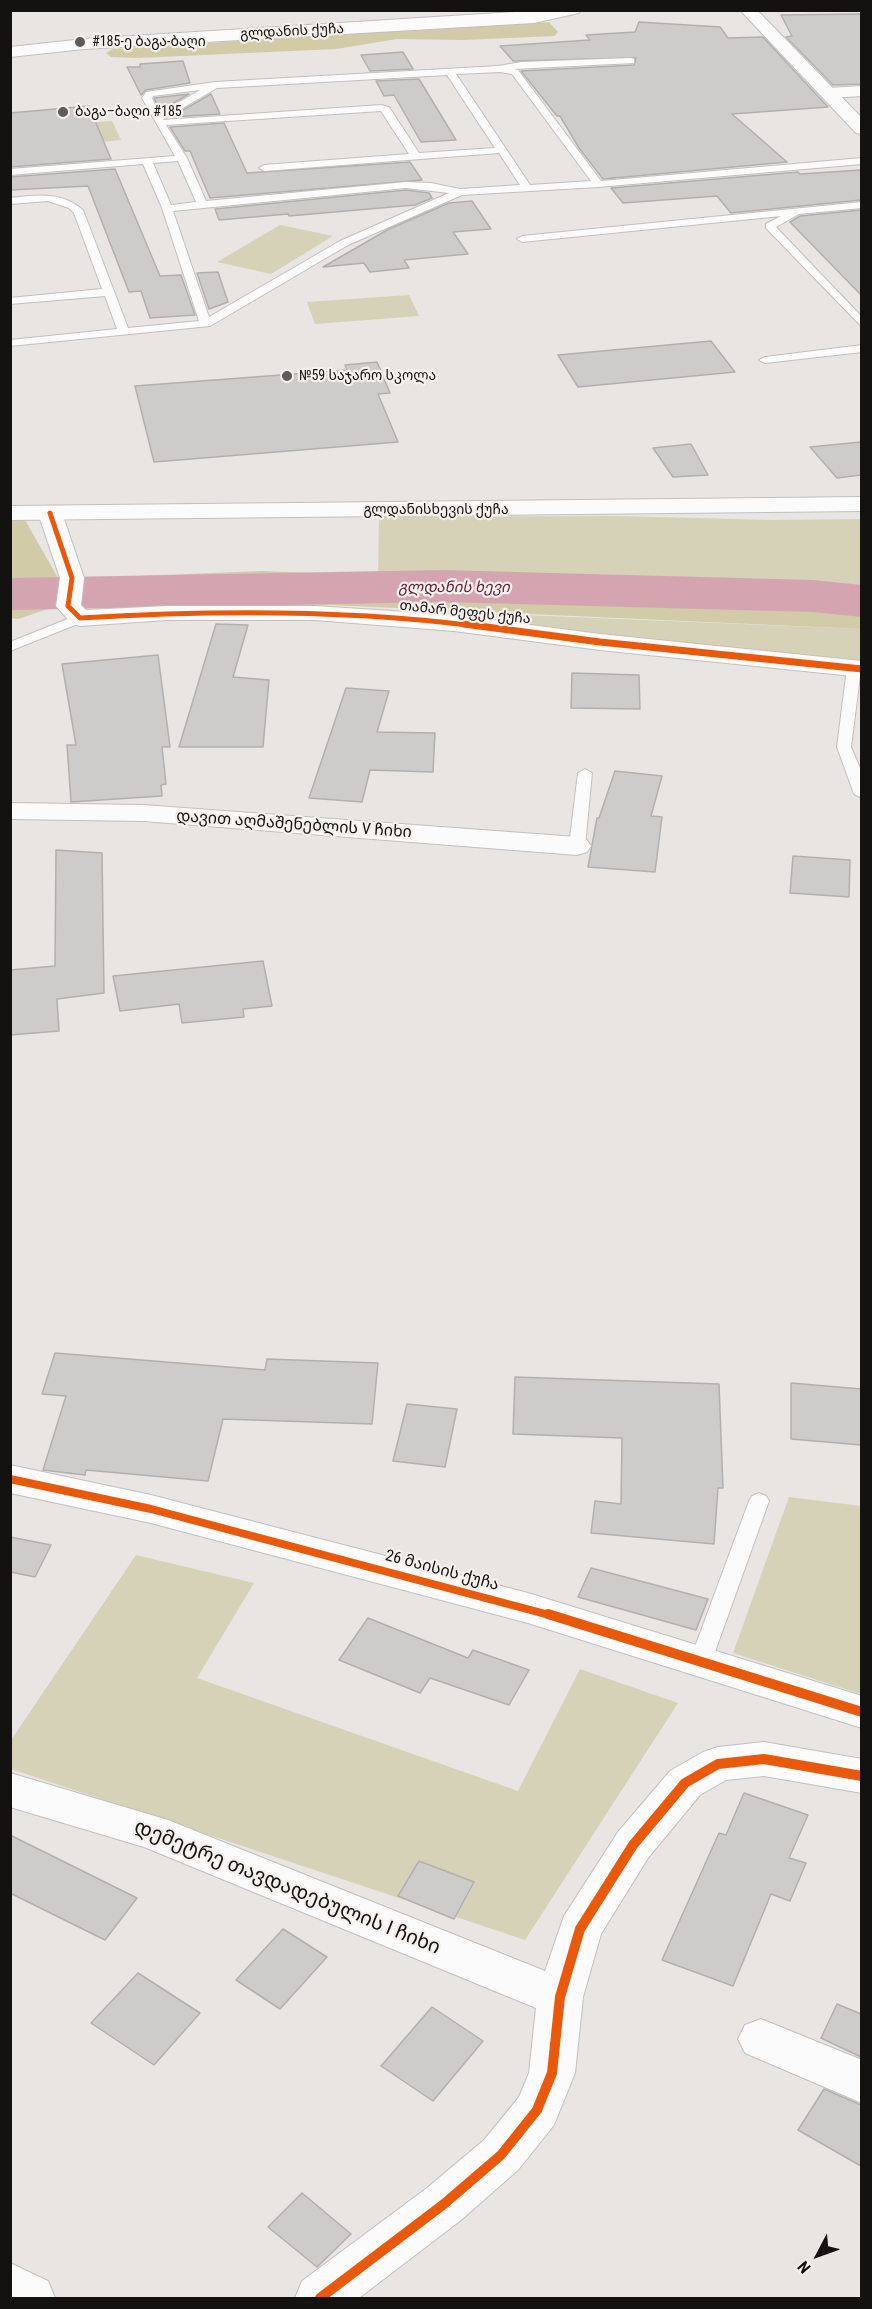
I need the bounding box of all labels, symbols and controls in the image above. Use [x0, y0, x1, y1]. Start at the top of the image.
street label: გლდანის ქუჩა [240, 21, 344, 43]
place label: #185-ე ბაგა-ბაღი [92, 34, 206, 50]
marker: #185-ე ბაგა-ბაღი [73, 35, 87, 49]
place label: ბაგა–ბაღი #185 [75, 104, 182, 120]
marker: ბაგა–ბაღი #185 [56, 105, 70, 119]
place label: №59 საჯარო სკოლა [299, 368, 436, 384]
marker: №59 საჯარო სკოლა [280, 369, 294, 383]
street label: გლდანისხევის ქუჩა [363, 502, 509, 518]
water label: გლდანის ხევი [398, 579, 510, 597]
street label: თამარ მეფეს ქუჩა [399, 598, 531, 628]
street label: დავით აღმაშენებლის V ჩიხი [176, 807, 412, 843]
street label: 26 მაისის ქუჩა [383, 1547, 501, 1595]
street label: დემეტრე თავდადებულის I ჩიხი [130, 1815, 444, 1961]
north arrow [788, 2225, 848, 2285]
text: N [794, 2257, 814, 2277]

